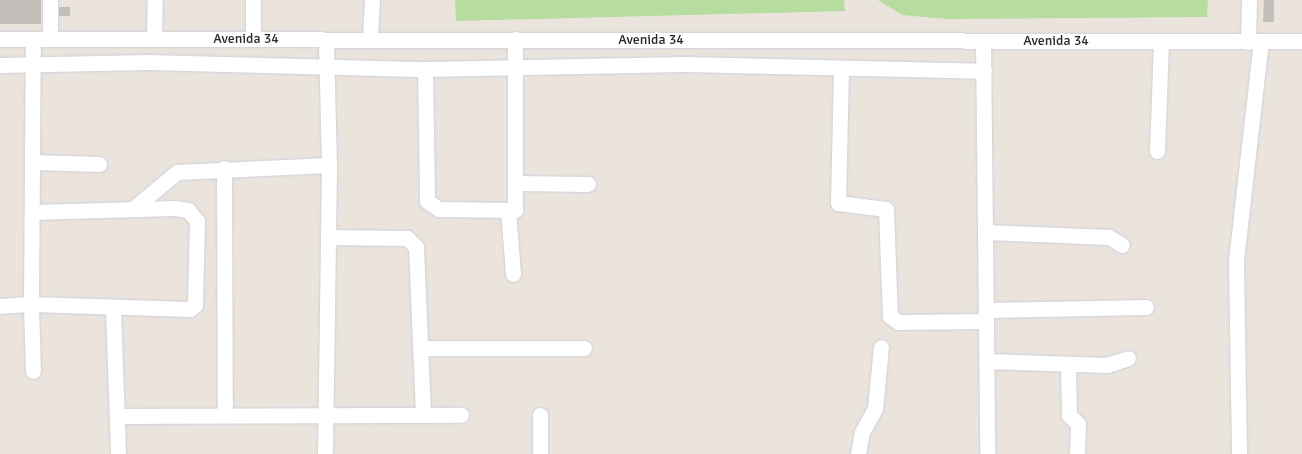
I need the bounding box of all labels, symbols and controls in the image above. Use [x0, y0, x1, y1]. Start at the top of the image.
street label: Avenida 34 [213, 31, 279, 47]
street label: Avenida 34 [618, 32, 684, 48]
street label: Avenida 34 [1023, 33, 1089, 49]

